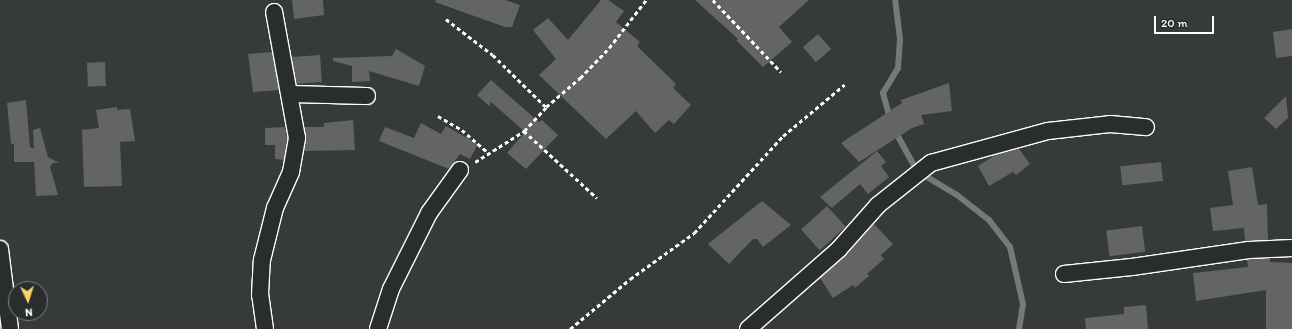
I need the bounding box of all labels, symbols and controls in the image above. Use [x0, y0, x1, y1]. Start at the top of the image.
scale bar [1156, 8, 1216, 34]
text: 20 m [1161, 16, 1188, 30]
north arrow [8, 281, 48, 321]
text: N [25, 306, 33, 319]

